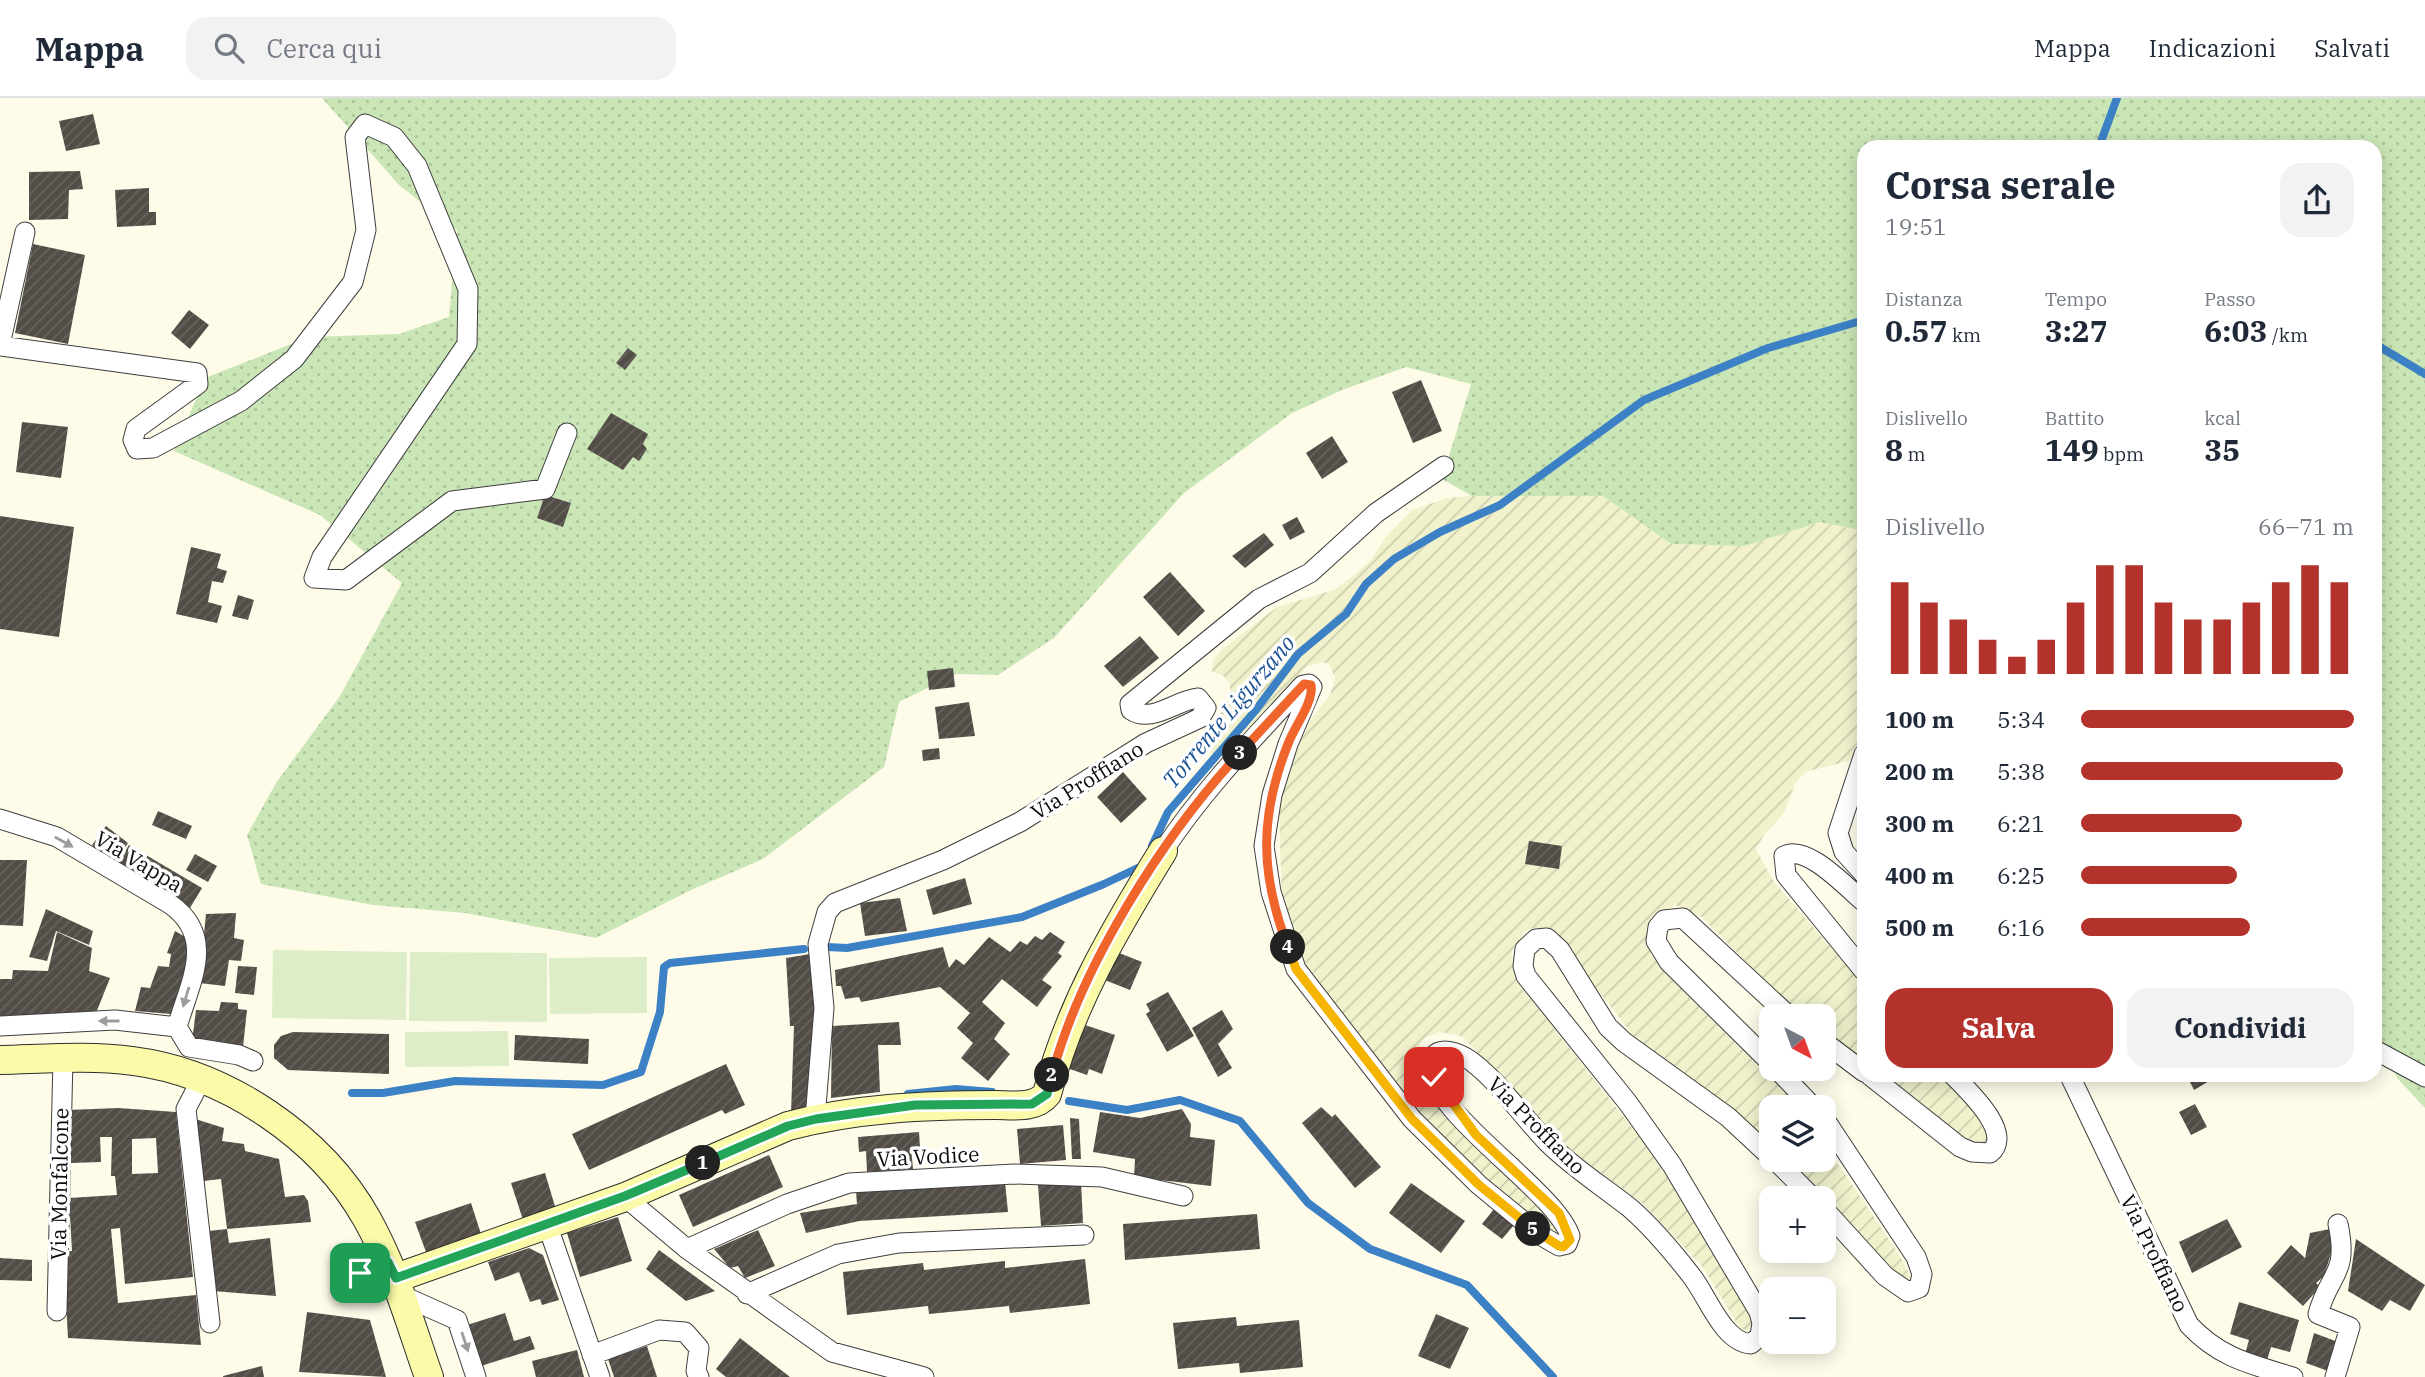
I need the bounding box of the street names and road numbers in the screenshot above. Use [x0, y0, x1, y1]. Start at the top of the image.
street label: Via Proffiano [1025, 734, 1149, 826]
street label: Via Vappa [90, 824, 188, 898]
street label: Via Proffiano [1482, 1070, 1592, 1180]
street label: Via Monfalcone [44, 1108, 74, 1260]
street label: Via Vodice [876, 1139, 980, 1173]
street label: Via Proffiano [2114, 1190, 2196, 1316]

